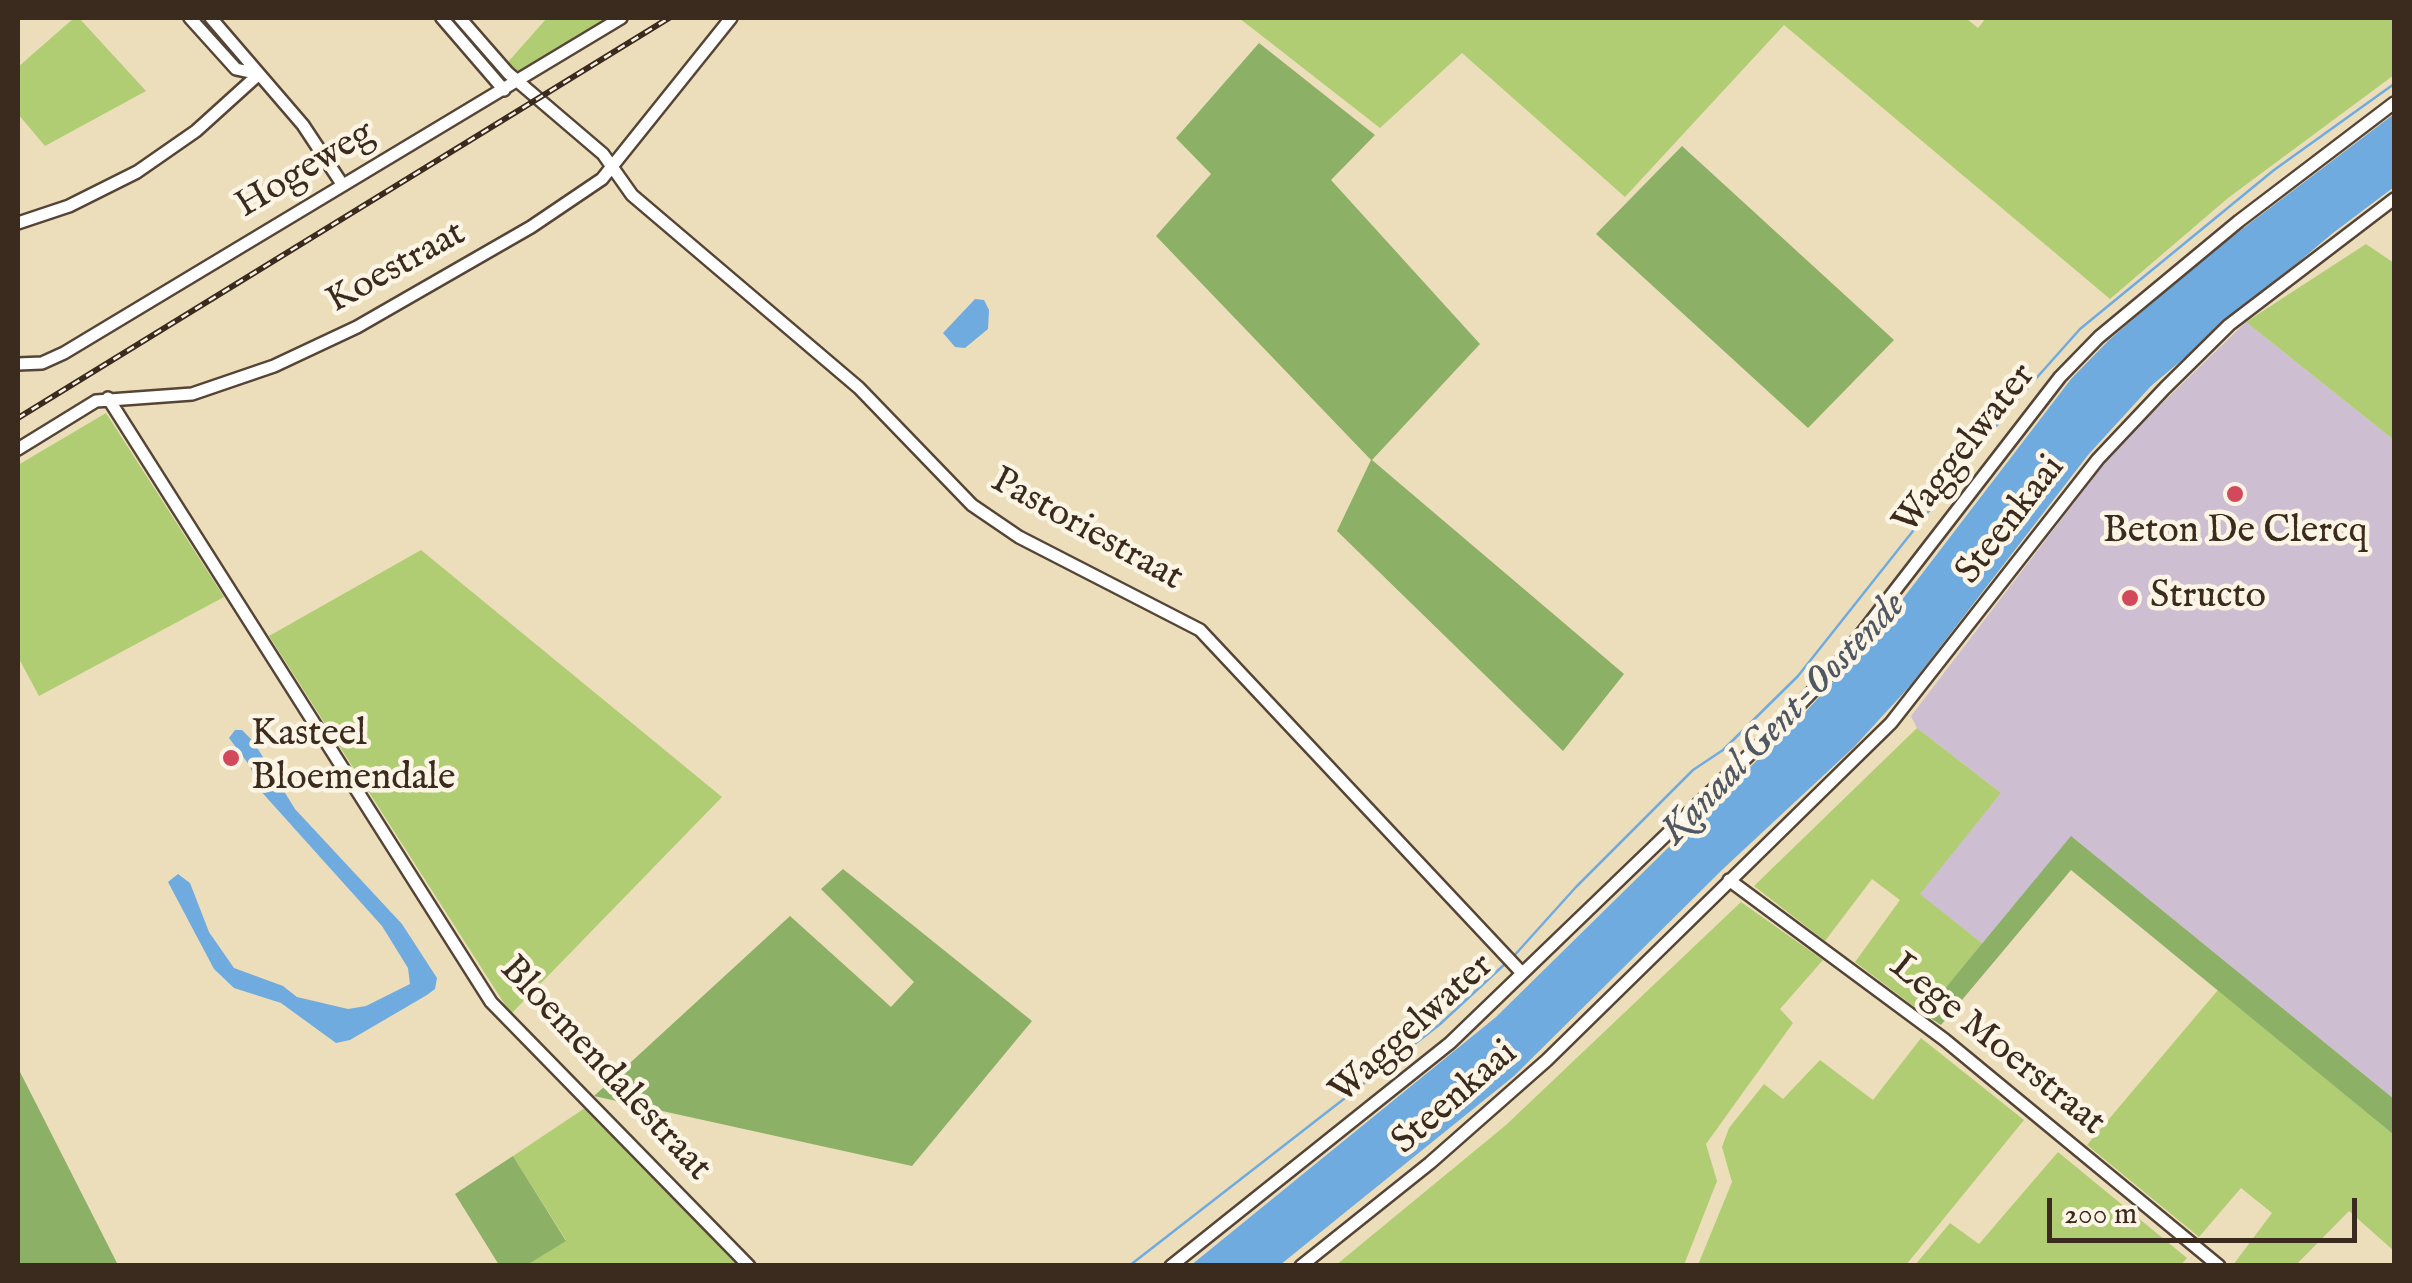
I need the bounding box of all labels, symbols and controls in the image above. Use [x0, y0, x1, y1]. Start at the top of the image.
street label: Hogeweg [228, 112, 384, 230]
street label: Koestraat [320, 212, 474, 326]
street label: Waggelwater [1885, 355, 2047, 545]
street label: Steenkaai [1948, 447, 2076, 595]
street label: Pastoriestraat [982, 460, 1190, 602]
marker: Beton De Clercq [2224, 483, 2246, 505]
place label: Beton De Clercq [2103, 510, 2367, 556]
place label: Structo [2150, 575, 2266, 621]
water label: Kanaal Gent-Oostende [1652, 583, 1918, 857]
marker: Structo [2119, 587, 2141, 609]
place label: Kasteel Bloemendale [251, 713, 456, 802]
marker: Kasteel Bloemendale [220, 747, 242, 769]
street label: Waggelwater [1322, 945, 1504, 1115]
street label: Lege Moerstraat [1879, 945, 2113, 1147]
street label: Bloemendalestraat [488, 948, 720, 1192]
street label: Steenkaai [1384, 1032, 1528, 1166]
scale bar [2052, 1178, 2362, 1240]
text: 200 m [2064, 1196, 2137, 1234]

